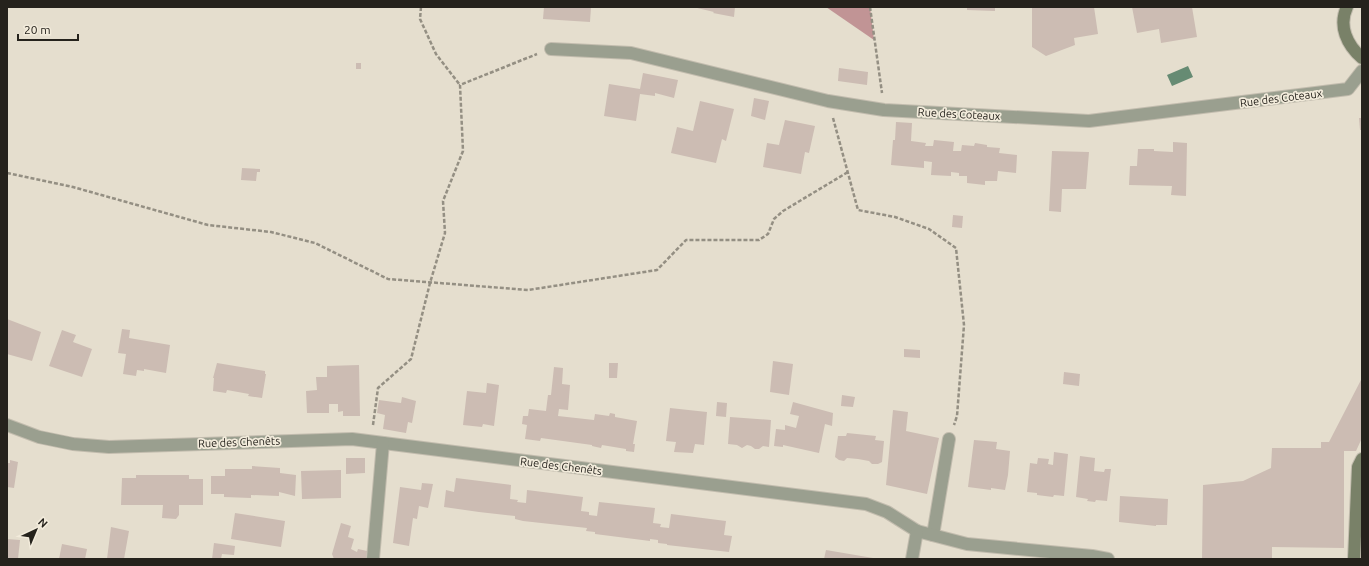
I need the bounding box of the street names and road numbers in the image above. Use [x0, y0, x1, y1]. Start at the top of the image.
street label: Rue des Coteaux [1239, 87, 1323, 109]
street label: Rue des Coteaux [917, 106, 1001, 122]
street label: Rue des Chenêts [198, 435, 280, 449]
street label: Rue des Chenêts [520, 455, 603, 477]

